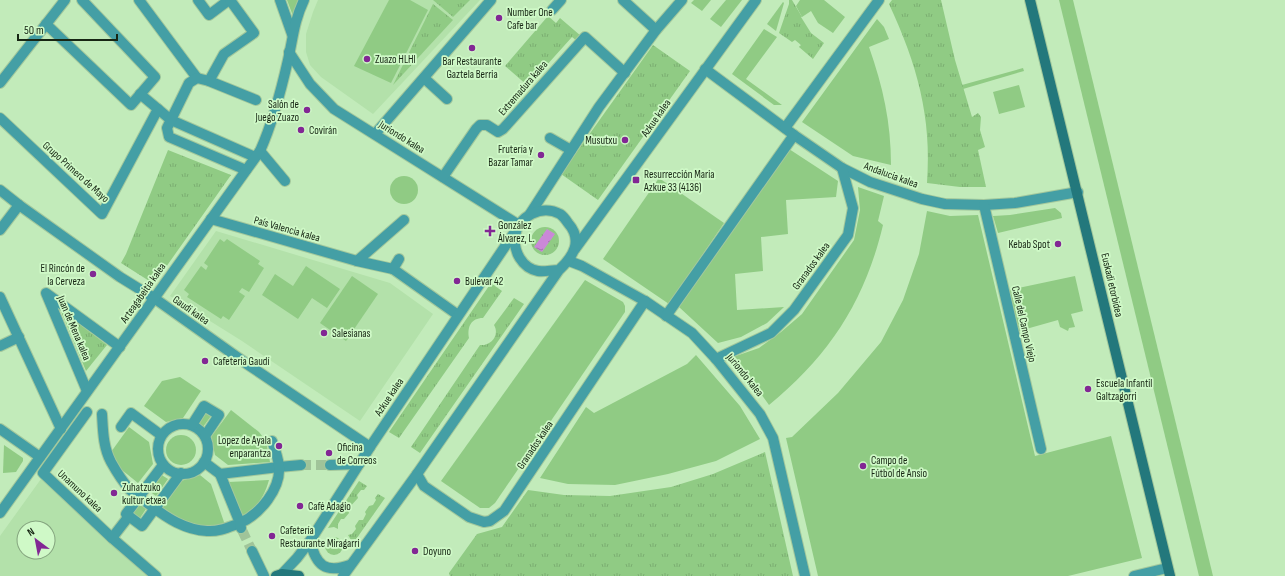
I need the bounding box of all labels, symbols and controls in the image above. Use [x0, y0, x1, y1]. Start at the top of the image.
place label: Number One Cafe bar [507, 6, 553, 32]
marker: Number One Cafe bar [494, 13, 504, 23]
scale bar [18, 16, 117, 42]
text: 50 m [24, 23, 44, 38]
marker: Bar Restaurante Gaztela Berria [467, 43, 477, 53]
place label: Zuazo HLHI [375, 53, 416, 66]
marker: Zuazo HLHI [362, 54, 372, 64]
place label: Bar Restaurante Gaztela Berria [442, 55, 502, 81]
street label: Extremadura kalea [496, 58, 550, 118]
street label: Azkue kalea [638, 97, 674, 140]
place label: Salón de Juego Zuazo [254, 98, 299, 124]
marker: Salón de Juego Zuazo [302, 105, 312, 115]
street label: Juriondo kalea [376, 117, 427, 156]
place label: Covirán [309, 124, 337, 137]
marker: Covirán [296, 125, 306, 135]
place label: Musutxu [585, 134, 617, 147]
marker: Musutxu [620, 135, 630, 145]
street label: Grupo Primero de Mayo [40, 139, 112, 206]
place label: Frutería y Bazar Tamar [488, 143, 534, 169]
marker: Frutería y Bazar Tamar [536, 150, 546, 160]
street label: Andalucia kalea [861, 159, 920, 191]
place label: Resurrección Maria Azkue 33 (4136) [643, 168, 715, 194]
marker: Resurrección Maria Azkue 33 (4136) [631, 175, 641, 185]
street label: País Valencia kalea [252, 213, 322, 245]
place label: González Álvarez, L. [497, 219, 535, 245]
marker: González Álvarez, L. [485, 226, 495, 236]
place label: Kebab Spot [1009, 238, 1051, 251]
marker: Kebab Spot [1053, 239, 1063, 249]
street label: Granados kalea [789, 240, 833, 292]
street label: Euskadi etorbidea [1098, 252, 1126, 318]
street label: Arteagabeitia kalea [117, 261, 168, 326]
place label: El Rincón de la Cerveza [40, 262, 85, 288]
marker: El Rincón de la Cerveza [88, 269, 98, 279]
place label: Bulevar 42 [465, 275, 504, 288]
marker: Bulevar 42 [452, 276, 462, 286]
street label: Calle del Campo Viejo [1009, 285, 1039, 364]
street label: Juan de Mena kalea [54, 293, 93, 362]
street label: Gaudi kalea [170, 293, 212, 327]
place label: Salesianas [332, 327, 371, 340]
marker: Salesianas [319, 328, 329, 338]
street label: Juriondo kalea [723, 350, 766, 399]
place label: Cafetería Gaudí [213, 355, 270, 368]
marker: Cafetería Gaudí [200, 356, 210, 366]
street label: Azkue kalea [371, 376, 406, 419]
place label: Escuela Infantil Galtzagorri [1096, 377, 1152, 403]
marker: Escuela Infantil Galtzagorri [1083, 384, 1093, 394]
street label: Granados kalea [514, 418, 556, 472]
place label: Lopez de Ayala enparantza [218, 434, 271, 460]
marker: Lopez de Ayala enparantza [274, 441, 284, 451]
place label: Oficina de Correos [337, 441, 377, 467]
marker: Oficina de Correos [324, 448, 334, 458]
place label: Campo de Fútbol de Ansio [871, 454, 927, 480]
marker: Campo de Fútbol de Ansio [858, 461, 868, 471]
street label: Unamuno kalea [55, 467, 105, 515]
place label: Zuhatzuko kultur etxea [122, 481, 166, 507]
marker: Zuhatzuko kultur etxea [109, 488, 119, 498]
place label: Café Adagio [308, 500, 351, 513]
marker: Café Adagio [295, 501, 305, 511]
north arrow [16, 520, 56, 560]
place label: Cafetería Restaurante Miragarri [280, 524, 360, 550]
text: N [25, 525, 37, 539]
marker: Cafetería Restaurante Miragarri [267, 531, 277, 541]
place label: Doyuno [423, 545, 451, 558]
marker: Doyuno [410, 546, 420, 556]

